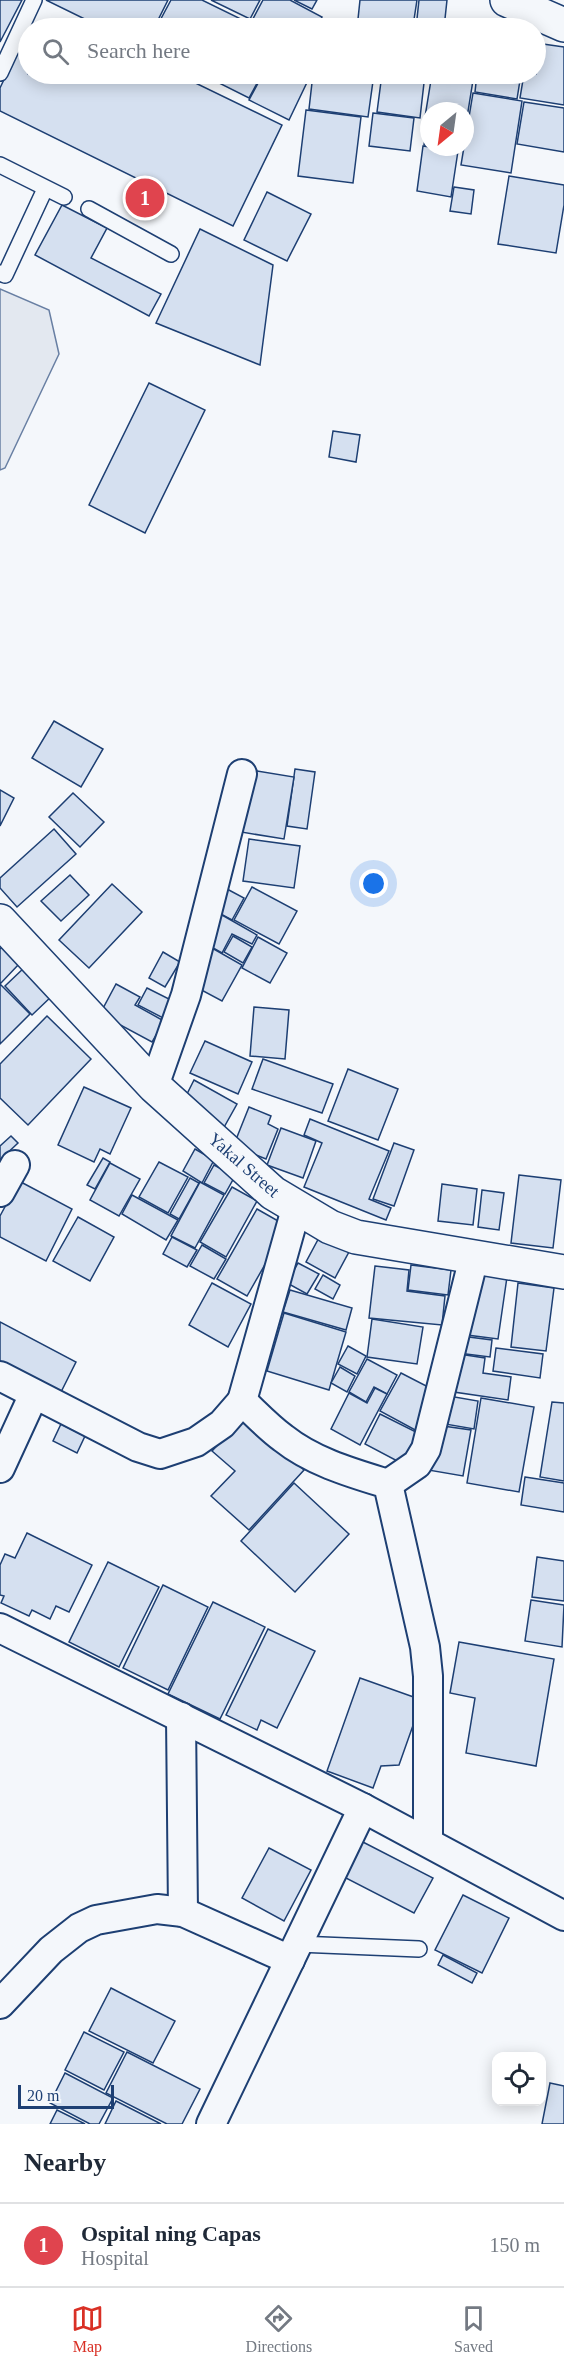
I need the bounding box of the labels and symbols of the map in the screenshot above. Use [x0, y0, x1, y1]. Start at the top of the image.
north arrow [420, 102, 474, 156]
pin: 1 [126, 176, 164, 220]
your location [359, 869, 388, 898]
street label: Yakal Street [204, 1129, 284, 1201]
scale bar [18, 2082, 114, 2110]

